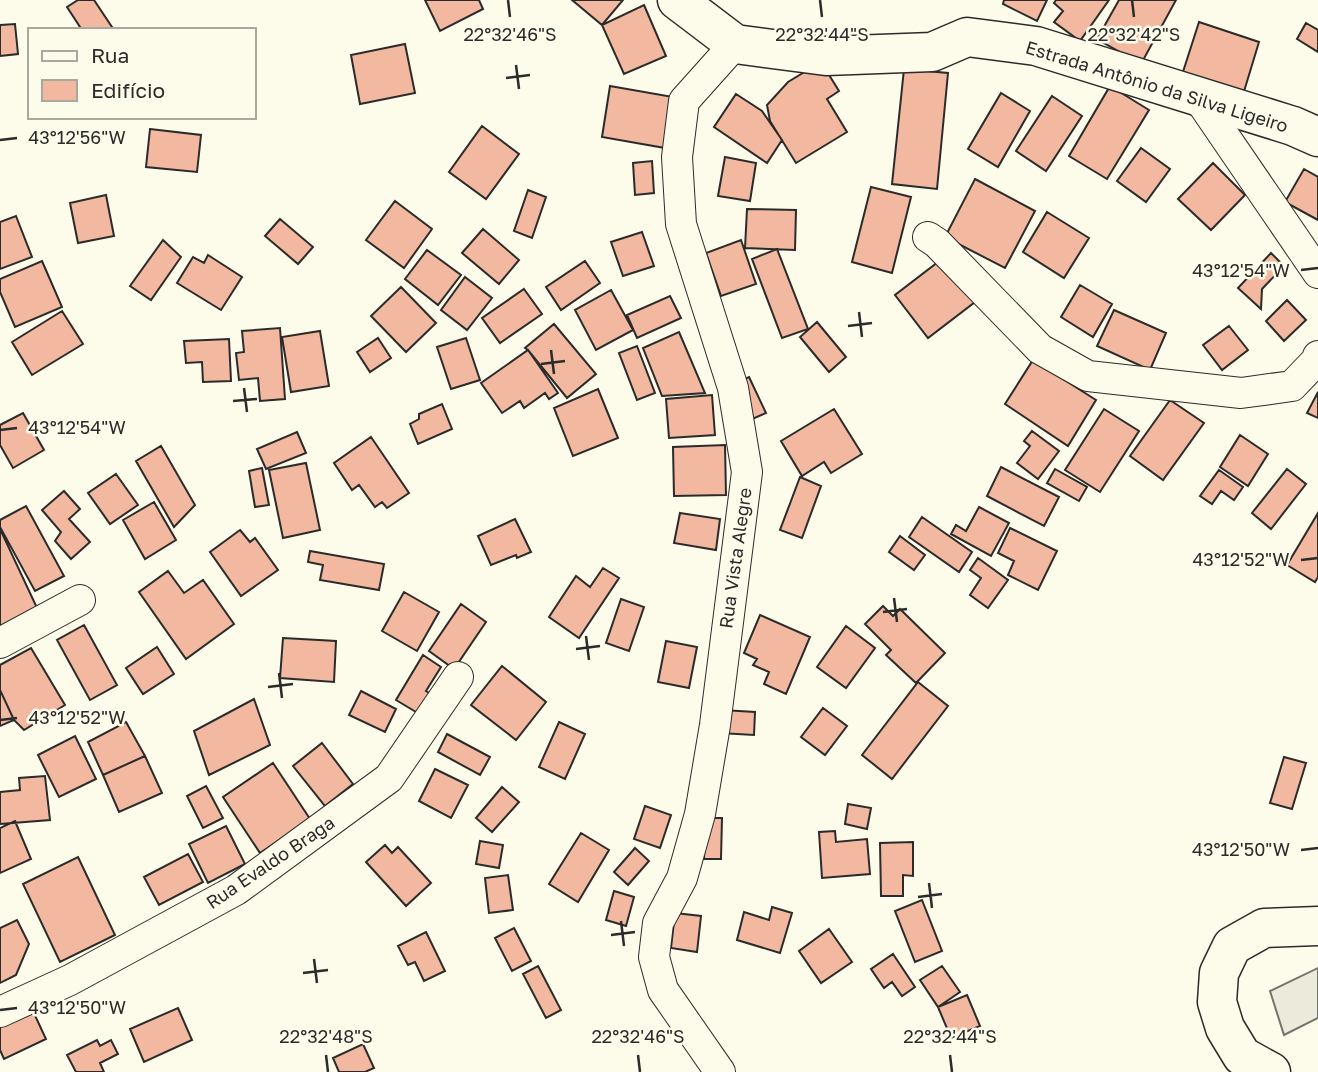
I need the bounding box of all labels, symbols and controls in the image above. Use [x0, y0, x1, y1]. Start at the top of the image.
text: 22°32'46"S [463, 23, 557, 45]
text: 22°32'44"S [775, 23, 869, 45]
text: 22°32'42"S [1088, 23, 1180, 45]
legend [28, 28, 256, 119]
street label: Estrada Antônio da Silva Ligeiro [1023, 36, 1291, 136]
text: Rua [91, 42, 129, 68]
text: Edifício [91, 77, 165, 103]
text: 43°12'56"W [28, 126, 126, 148]
text: 43°12'54"W [1192, 259, 1290, 281]
text: 43°12'54"W [28, 416, 126, 438]
street label: Rua Vista Alegre [714, 486, 756, 630]
text: 43°12'52"W [1192, 548, 1290, 570]
text: 43°12'52"W [28, 706, 126, 728]
street label: Rua Evaldo Braga [202, 811, 338, 913]
text: 43°12'50"W [1192, 838, 1290, 860]
text: 43°12'50"W [28, 996, 126, 1018]
text: 22°32'48"S [279, 1025, 373, 1047]
text: 22°32'46"S [591, 1025, 685, 1047]
text: 22°32'44"S [903, 1025, 997, 1047]

